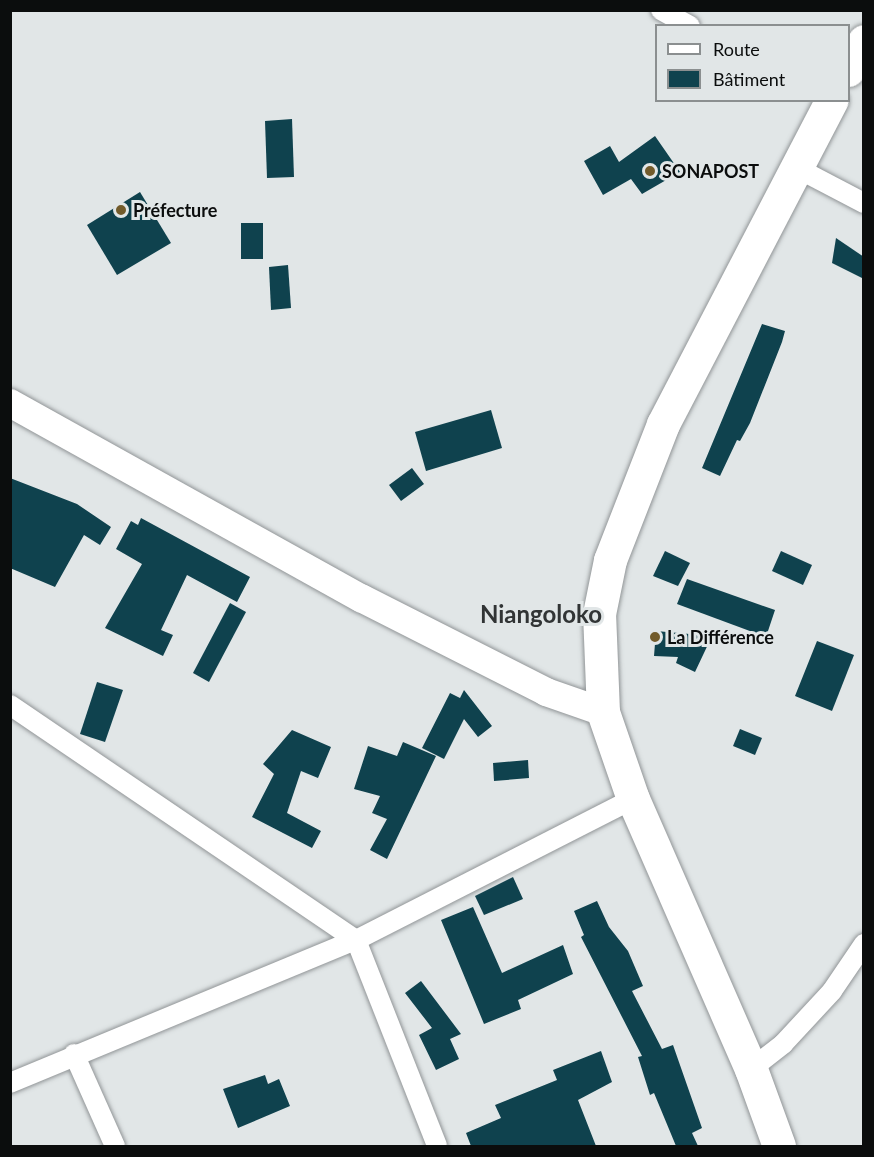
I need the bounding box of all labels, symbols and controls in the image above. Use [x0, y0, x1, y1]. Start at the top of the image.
legend [655, 24, 850, 102]
text: Route [713, 38, 760, 60]
text: Bâtiment [713, 68, 785, 90]
place label: SONAPOST [662, 160, 759, 182]
marker: SONAPOST [643, 164, 657, 178]
place label: Préfecture [133, 199, 217, 221]
marker: Préfecture [114, 203, 128, 217]
district label: Niangoloko [480, 600, 602, 628]
place label: La Différence [667, 626, 774, 648]
marker: La Différence [648, 630, 662, 644]

